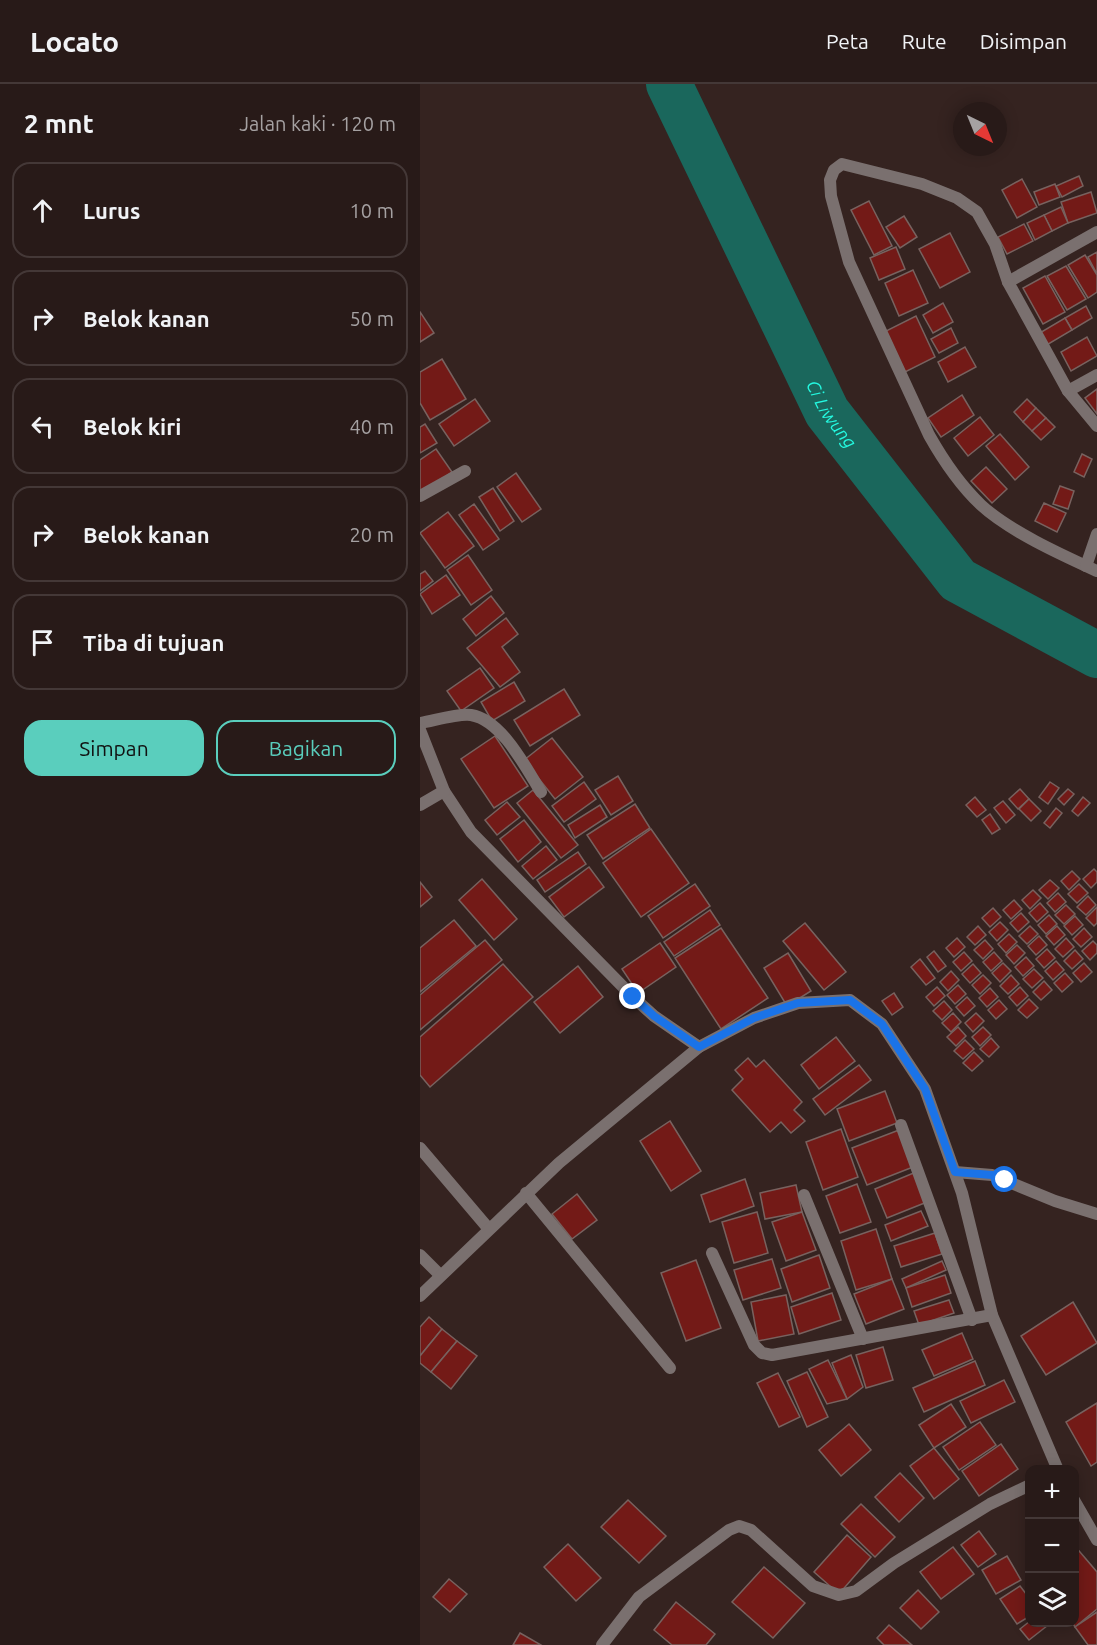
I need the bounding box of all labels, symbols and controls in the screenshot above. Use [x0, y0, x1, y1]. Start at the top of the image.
text: Locato [30, 26, 119, 57]
text: Peta [826, 29, 869, 53]
text: Rute [902, 29, 947, 53]
text: Disimpan [980, 29, 1067, 53]
north arrow [953, 102, 1007, 156]
text: 2 mnt [24, 109, 94, 138]
text: Jalan kaki · 120 m [239, 112, 396, 135]
icon: ahead [26, 194, 59, 227]
text: Lurus [83, 198, 140, 223]
text: 10 m [350, 199, 394, 222]
icon: right [26, 302, 59, 335]
text: Belok kanan [83, 306, 210, 331]
text: 50 m [350, 307, 394, 330]
water label: Ci Liwung [803, 377, 861, 452]
icon: left [26, 410, 59, 443]
text: Belok kiri [83, 414, 181, 439]
text: 40 m [350, 415, 394, 438]
icon: right [26, 518, 59, 551]
text: Belok kanan [83, 522, 210, 547]
text: 20 m [350, 523, 394, 546]
icon: arrive [26, 626, 59, 659]
text: Tiba di tujuan [83, 630, 224, 655]
button: Simpan [24, 720, 204, 776]
button: Bagikan [216, 720, 396, 776]
route end [619, 983, 645, 1009]
route start [991, 1166, 1017, 1192]
map controls [1025, 1465, 1079, 1627]
button: + [1025, 1465, 1079, 1519]
button: − [1025, 1519, 1079, 1573]
button: layers [1025, 1573, 1079, 1627]

